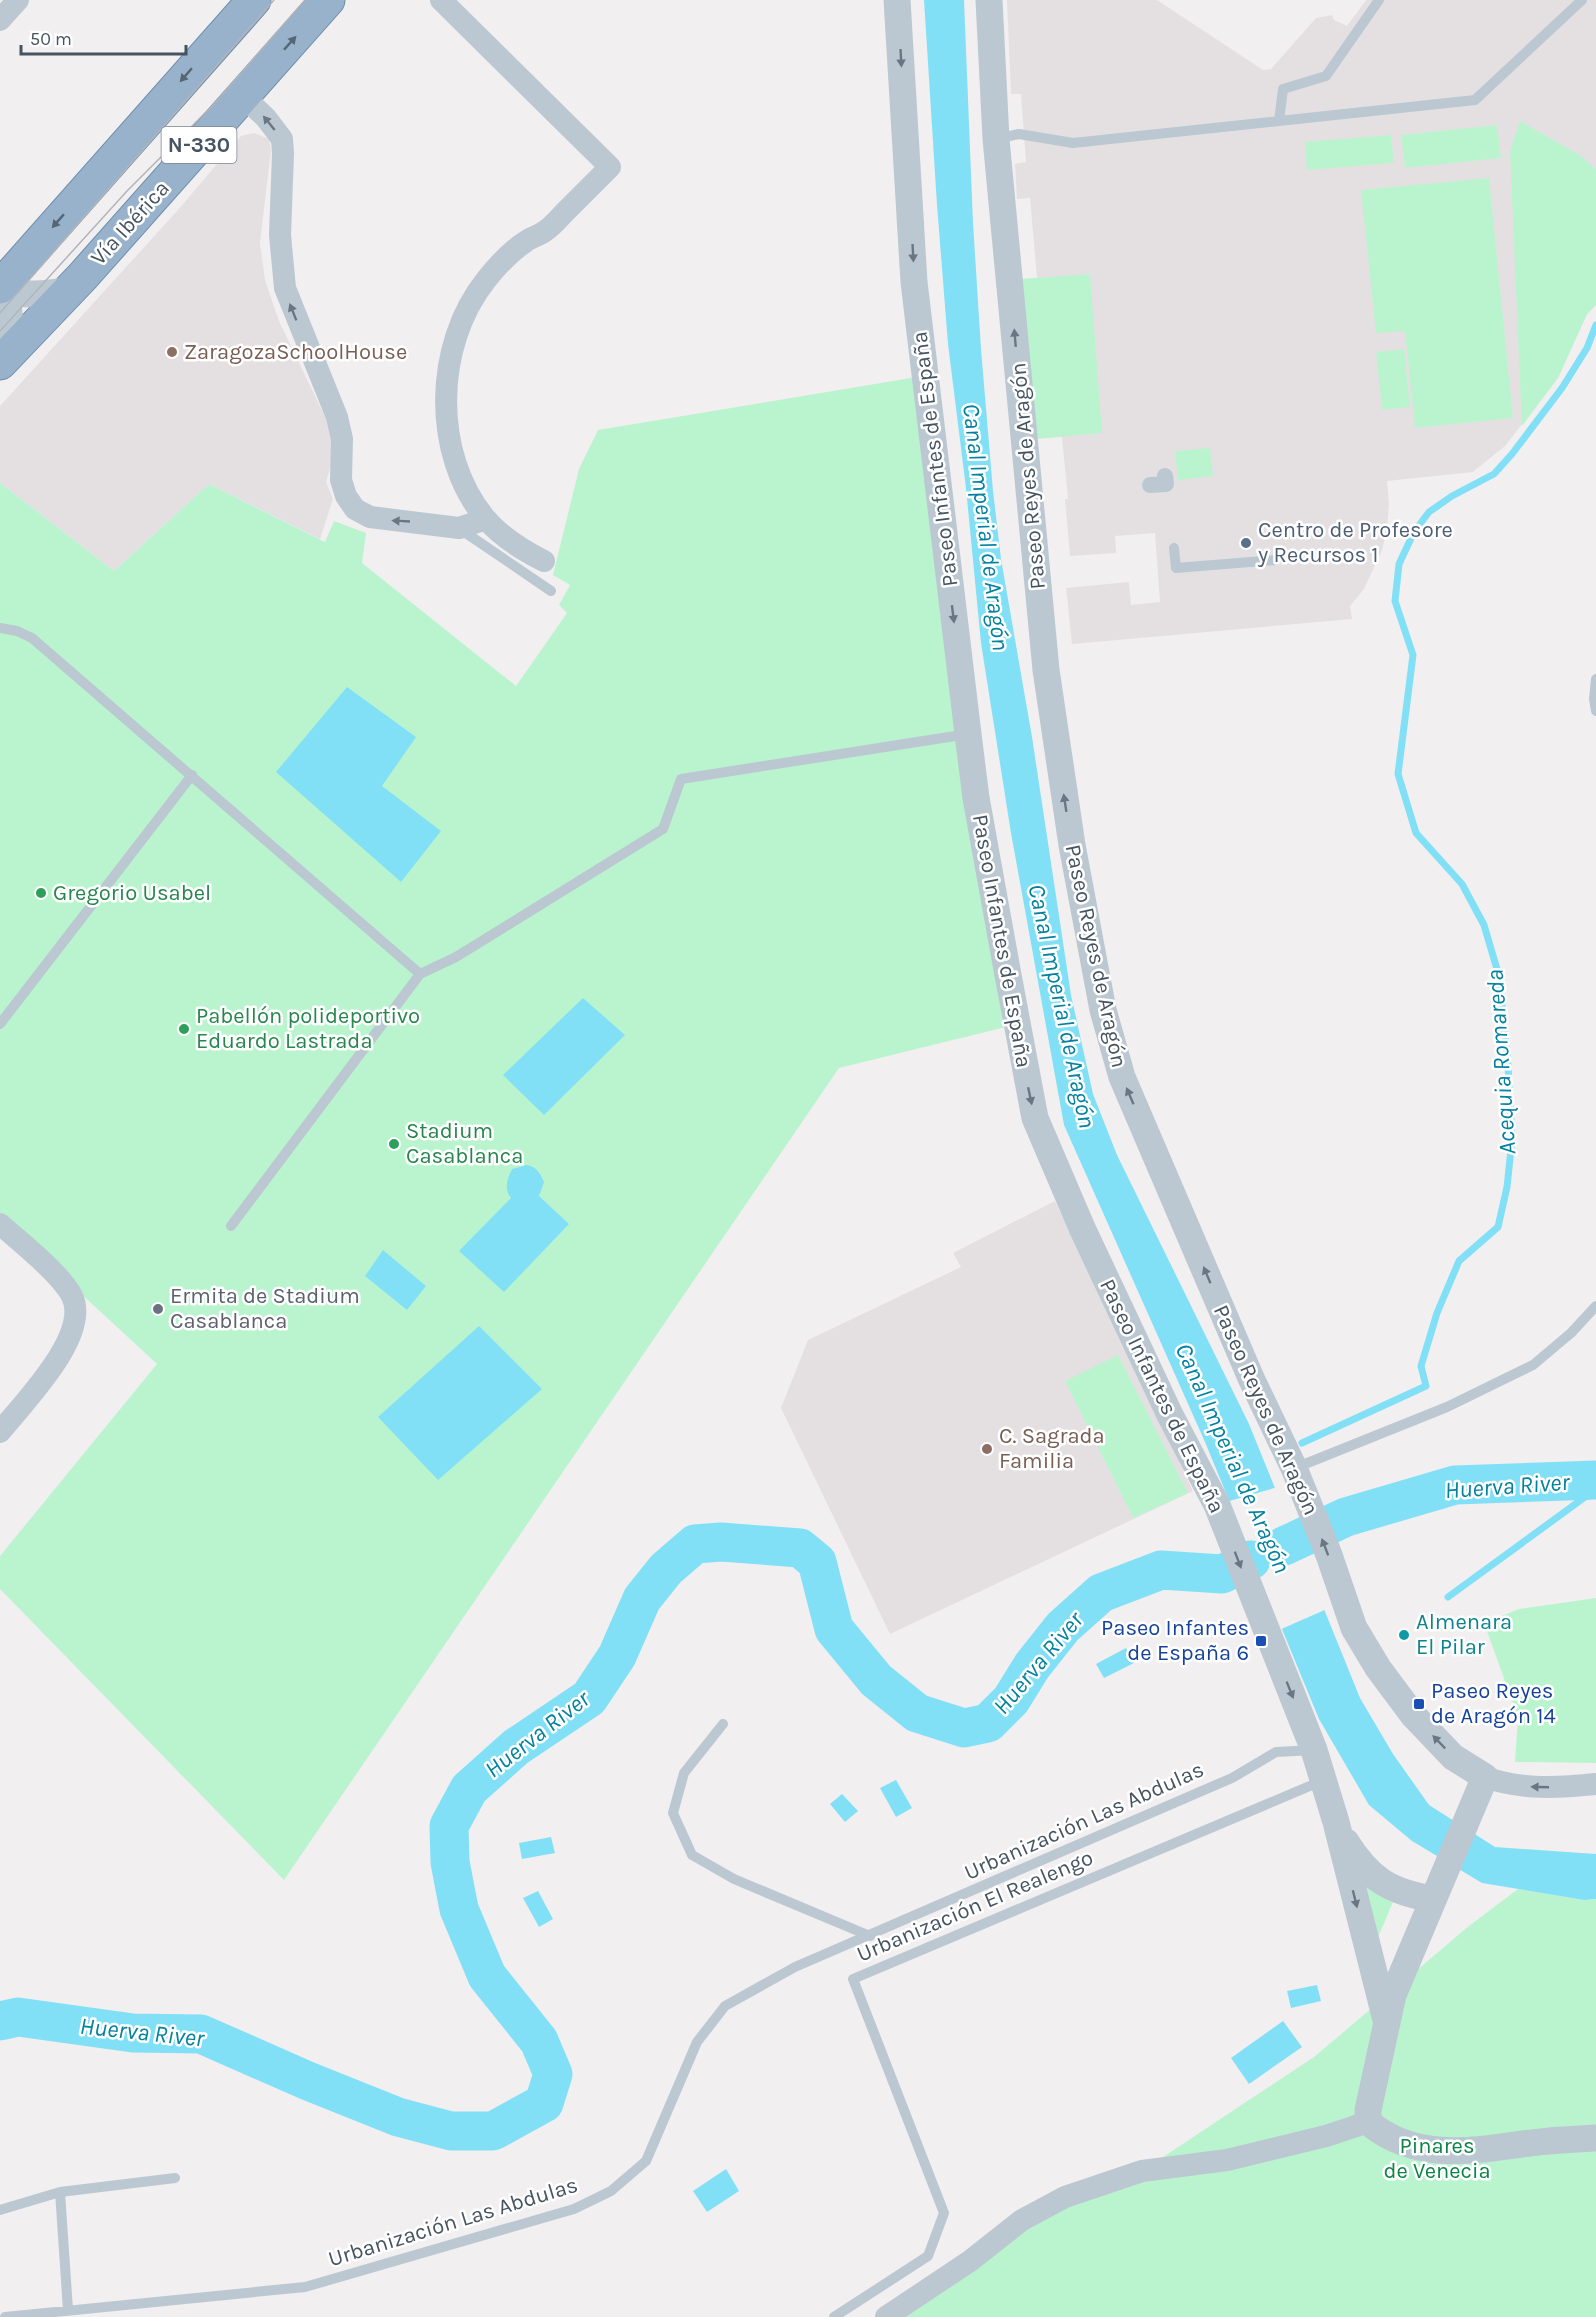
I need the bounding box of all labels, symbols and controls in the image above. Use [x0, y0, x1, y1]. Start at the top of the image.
scale bar [21, 18, 186, 56]
text: 50 m [30, 28, 72, 50]
one-way arrow [284, 35, 297, 50]
one-way arrow [896, 49, 905, 68]
one-way arrow [180, 67, 193, 83]
one-way arrow [263, 115, 276, 131]
road number: N-330 [162, 127, 236, 163]
street label: Vía Ibérica [85, 175, 175, 271]
one-way arrow [52, 213, 65, 228]
one-way arrow [908, 244, 917, 263]
one-way arrow [288, 302, 298, 320]
one-way arrow [1010, 329, 1020, 348]
street label: Paseo Infantes de España [906, 330, 964, 588]
place label: ZaragozaSchoolHouse [184, 339, 407, 365]
marker: ZaragozaSchoolHouse [165, 345, 179, 359]
street label: Paseo Reyes de Aragón [1005, 362, 1051, 590]
water label: Canal Imperial de Aragón [957, 402, 1015, 652]
one-way arrow [391, 516, 410, 525]
place label: Centro de Profesore y Recursos 1 [1257, 517, 1453, 568]
marker: Centro de Profesore y Recursos 1 [1239, 536, 1253, 550]
one-way arrow [949, 604, 958, 623]
one-way arrow [1060, 794, 1069, 813]
street label: Paseo Infantes de España [967, 812, 1037, 1070]
street label: Paseo Reyes de Aragón [1060, 842, 1132, 1070]
place label: Gregorio Usabel [53, 880, 211, 906]
water label: Canal Imperial de Aragón [1022, 881, 1102, 1131]
marker: Gregorio Usabel [34, 886, 48, 900]
water label: Acequia Romareda [1481, 968, 1521, 1156]
place label: Pabellón polideportivo Eduardo Lastrada [196, 1003, 420, 1054]
marker: Pabellón polideportivo Eduardo Lastrada [177, 1022, 191, 1036]
one-way arrow [1125, 1086, 1135, 1104]
one-way arrow [1026, 1087, 1035, 1106]
place label: Stadium Casablanca [406, 1118, 523, 1169]
marker: Stadium Casablanca [387, 1137, 401, 1151]
one-way arrow [1202, 1266, 1211, 1283]
street label: Paseo Infantes de España [1094, 1275, 1230, 1517]
place label: Ermita de Stadium Casablanca [170, 1283, 360, 1334]
street label: Paseo Reyes de Aragón [1208, 1301, 1324, 1519]
marker: Ermita de Stadium Casablanca [151, 1302, 165, 1316]
water label: Canal Imperial de Aragón [1170, 1339, 1296, 1577]
place label: C. Sagrada Familia [999, 1423, 1105, 1474]
marker: C. Sagrada Familia [980, 1442, 994, 1456]
water label: Huerva River [1444, 1468, 1571, 1504]
one-way arrow [1320, 1538, 1329, 1556]
one-way arrow [1234, 1551, 1243, 1569]
water label: Huerva River [987, 1606, 1089, 1720]
place label: Almenara El Pilar [1416, 1609, 1512, 1660]
place label: Paseo Infantes de España 6 [1101, 1615, 1249, 1666]
marker: Almenara El Pilar [1397, 1628, 1411, 1642]
marker: Paseo Infantes de España 6 [1254, 1634, 1268, 1648]
place label: Paseo Reyes de Aragón 14 [1431, 1678, 1556, 1729]
one-way arrow [1285, 1682, 1295, 1700]
water label: Huerva River [479, 1684, 595, 1783]
marker: Paseo Reyes de Aragón 14 [1412, 1697, 1426, 1711]
one-way arrow [1432, 1736, 1446, 1750]
street label: Urbanización Las Abdulas [960, 1756, 1208, 1886]
one-way arrow [1530, 1782, 1549, 1792]
street label: Urbanización El Realengo [853, 1844, 1097, 1968]
one-way arrow [1350, 1890, 1360, 1908]
water label: Huerva River [78, 2012, 206, 2053]
park label: Pinares de Venecia [1383, 2133, 1491, 2184]
street label: Urbanización Las Abdulas [325, 2172, 581, 2272]

